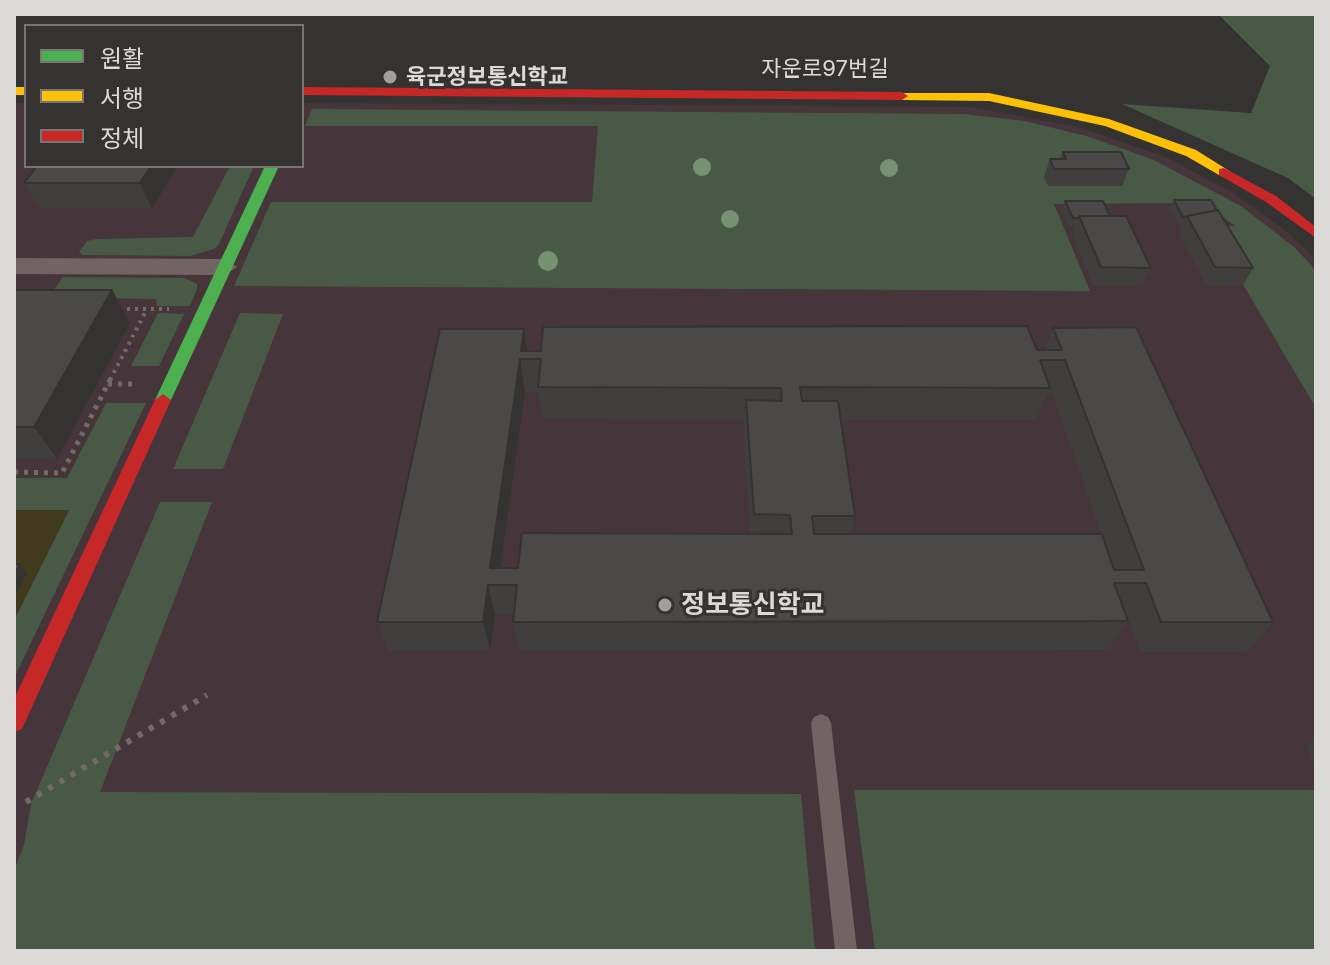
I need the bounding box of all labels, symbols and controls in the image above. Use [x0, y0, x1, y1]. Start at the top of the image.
legend [24, 24, 304, 168]
text: 원활 [100, 44, 144, 73]
street label: 자운로97번길 [762, 56, 888, 82]
place label: 육군정보통신학교 [406, 64, 568, 90]
marker: 육군정보통신학교 [381, 68, 399, 86]
text: 서행 [100, 84, 144, 113]
text: 정체 [100, 124, 144, 153]
place label: 정보통신학교 [681, 589, 825, 621]
marker: 정보통신학교 [656, 596, 674, 614]

